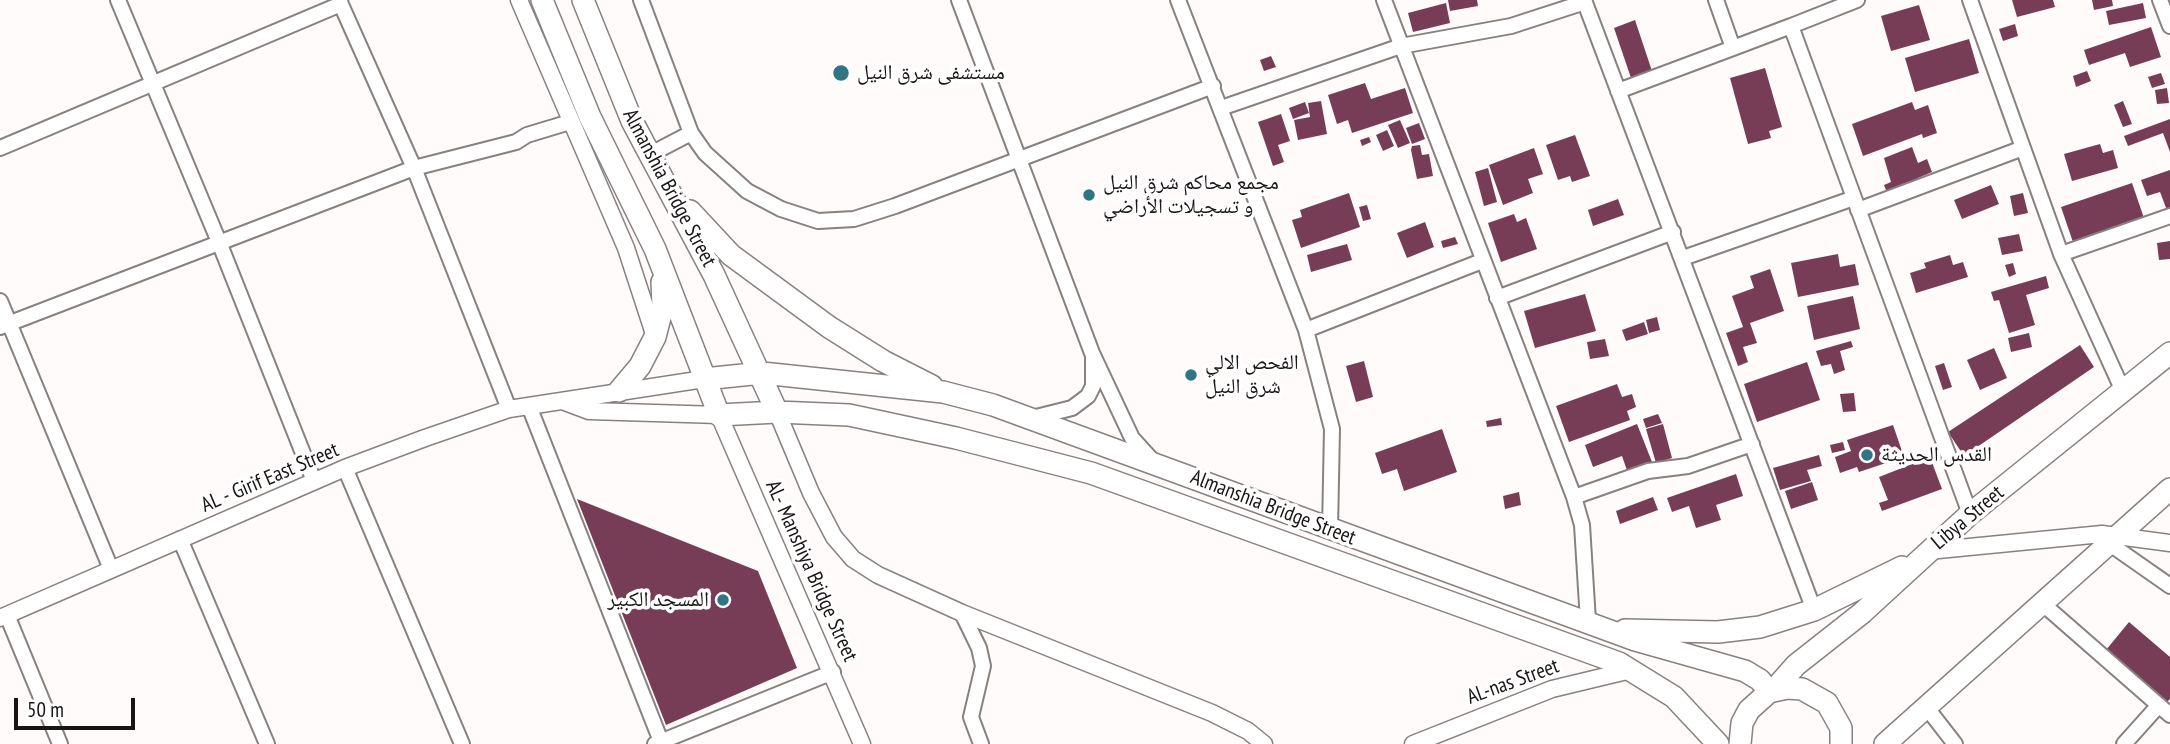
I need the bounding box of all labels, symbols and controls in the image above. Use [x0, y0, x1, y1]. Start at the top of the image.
place label: مستشفى شرق النيل [857, 60, 1005, 86]
marker: مستشفى شرق النيل [831, 63, 851, 83]
street label: Almanshia Bridge Street [617, 105, 721, 271]
place label: مجمع محاكم شرق النيل و تسجيلات الأراضي [1103, 170, 1279, 220]
marker: مجمع محاكم شرق النيل و تسجيلات الأراضي [1081, 187, 1097, 203]
place label: الفحص الالي شرق النيل [1205, 350, 1299, 400]
marker: الفحص الالي شرق النيل [1183, 367, 1199, 383]
street label: AL - Girif East Street [197, 438, 343, 518]
place label: القدس الحديثة [1881, 442, 1992, 468]
marker: القدس الحديثة [1859, 447, 1875, 463]
street label: Almanshia Bridge Street [1187, 465, 1359, 551]
street label: AL- Manshiya Bridge Street [760, 477, 862, 665]
street label: Libya Street [1927, 481, 2009, 555]
place label: المسجد الكبير [607, 587, 709, 613]
marker: المسجد الكبير [715, 592, 731, 608]
street label: AL-nas Street [1464, 654, 1562, 710]
scale bar [18, 684, 138, 728]
text: 50 m [27, 696, 64, 723]

